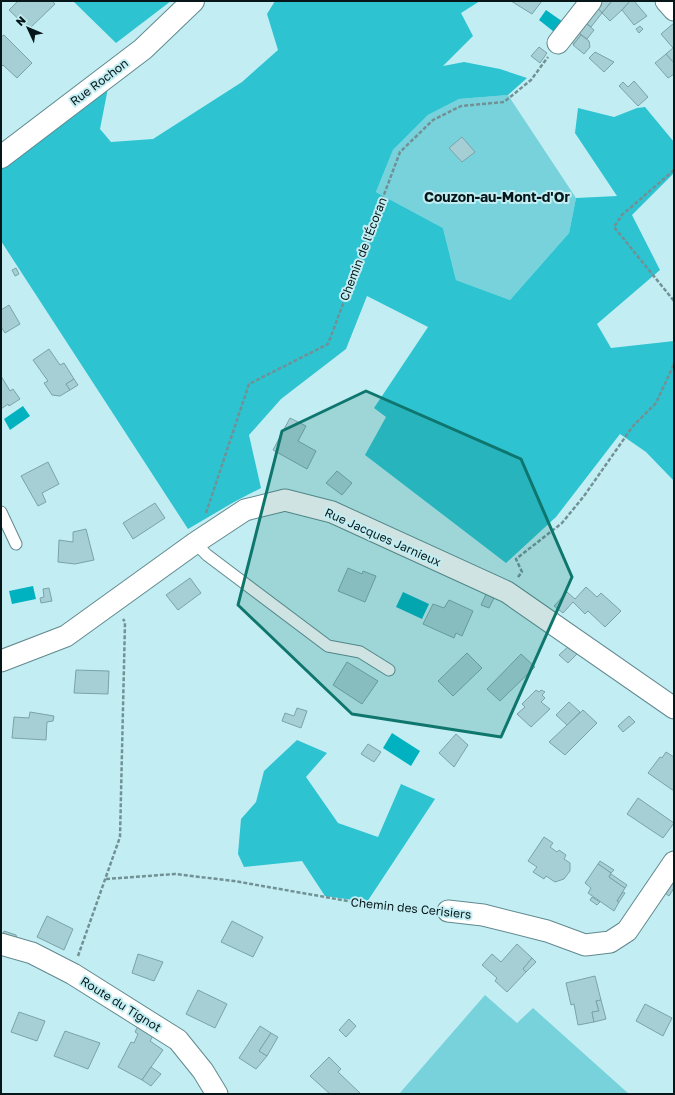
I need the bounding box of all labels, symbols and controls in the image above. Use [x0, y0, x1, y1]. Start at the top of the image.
north arrow [8, 8, 48, 48]
text: N [13, 13, 28, 28]
street label: Rue Rochon [67, 55, 131, 109]
district label: Couzon-au-Mont-d'Or [424, 188, 570, 205]
street label: Chemin de l'Écoran [336, 195, 390, 303]
street label: Rue Jacques Jarnieux [323, 505, 444, 570]
street label: Chemin des Cerisiers [350, 894, 472, 922]
street label: Route du Tignot [78, 973, 164, 1035]

